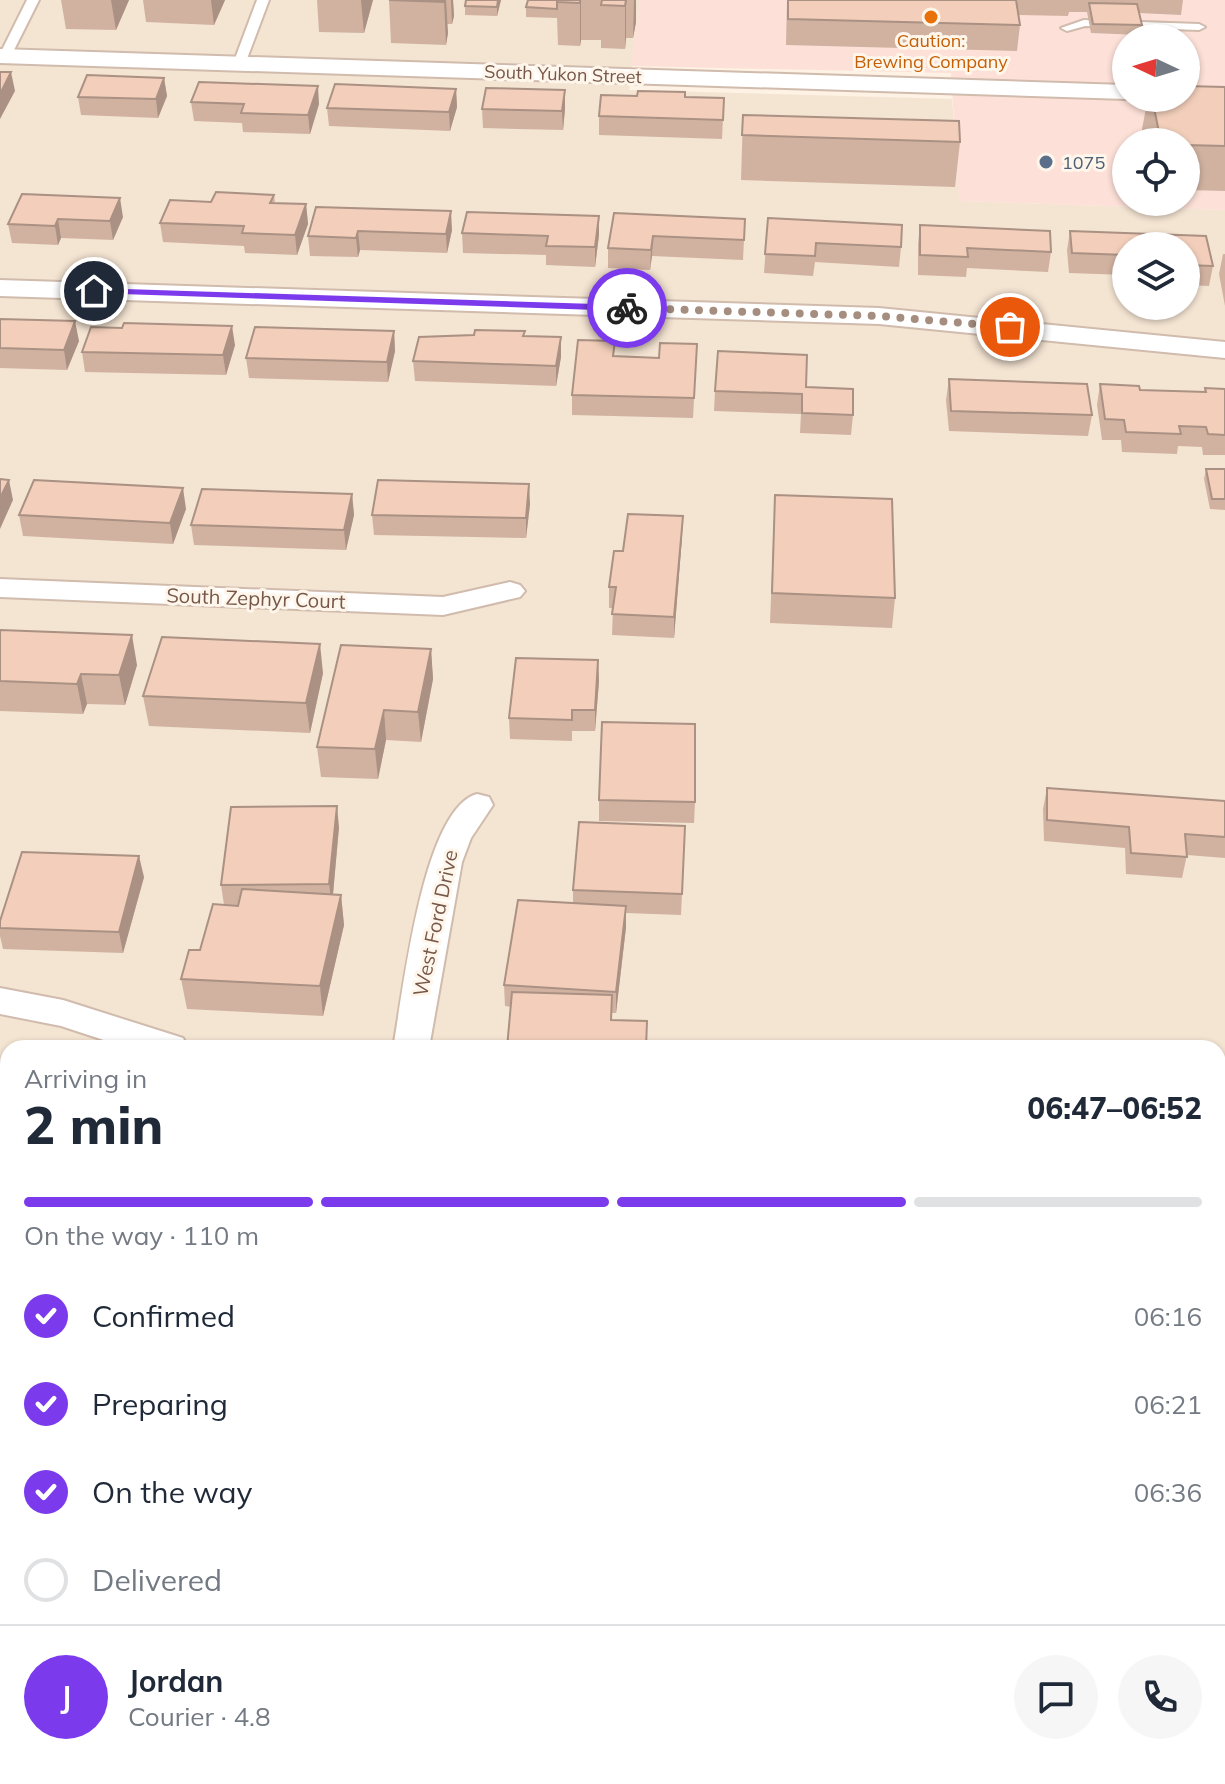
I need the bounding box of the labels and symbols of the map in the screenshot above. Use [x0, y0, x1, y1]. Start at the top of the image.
marker: Caution: Brewing Company [922, 8, 940, 26]
north arrow [1112, 24, 1200, 112]
place label: Caution: Brewing Company [854, 29, 1008, 73]
street label: South Yukon Street [484, 60, 642, 88]
place label: 1075 [1062, 151, 1105, 174]
marker: 1075 [1037, 153, 1055, 171]
pin [60, 257, 128, 325]
courier [587, 268, 667, 348]
pin [976, 293, 1044, 361]
street label: South Zephyr Court [166, 582, 346, 614]
street label: West Ford Drive [407, 848, 463, 998]

